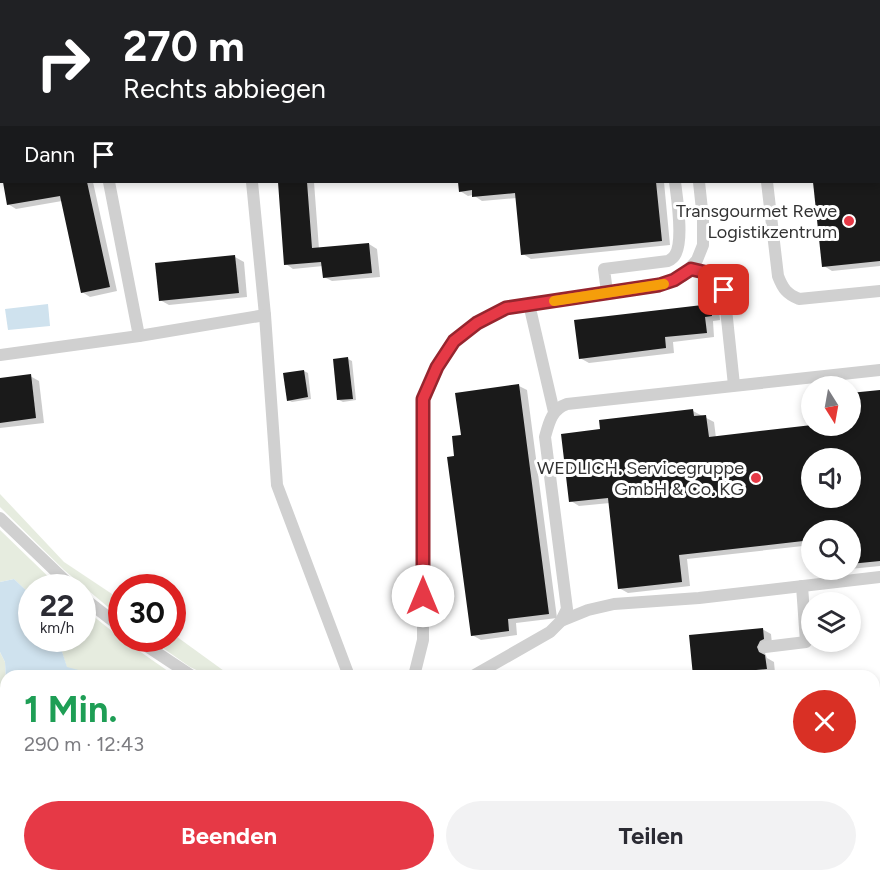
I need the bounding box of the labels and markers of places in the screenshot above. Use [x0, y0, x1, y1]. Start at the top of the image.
place label: Transgourmet Rewe Logistikzentrum [676, 200, 837, 243]
marker: Transgourmet Rewe Logistikzentrum [842, 214, 856, 228]
pin [698, 264, 749, 315]
place label: WEDLICH. Servicegruppe GmbH & Co. KG [537, 457, 744, 500]
marker: WEDLICH. Servicegruppe GmbH & Co. KG [749, 471, 763, 485]

